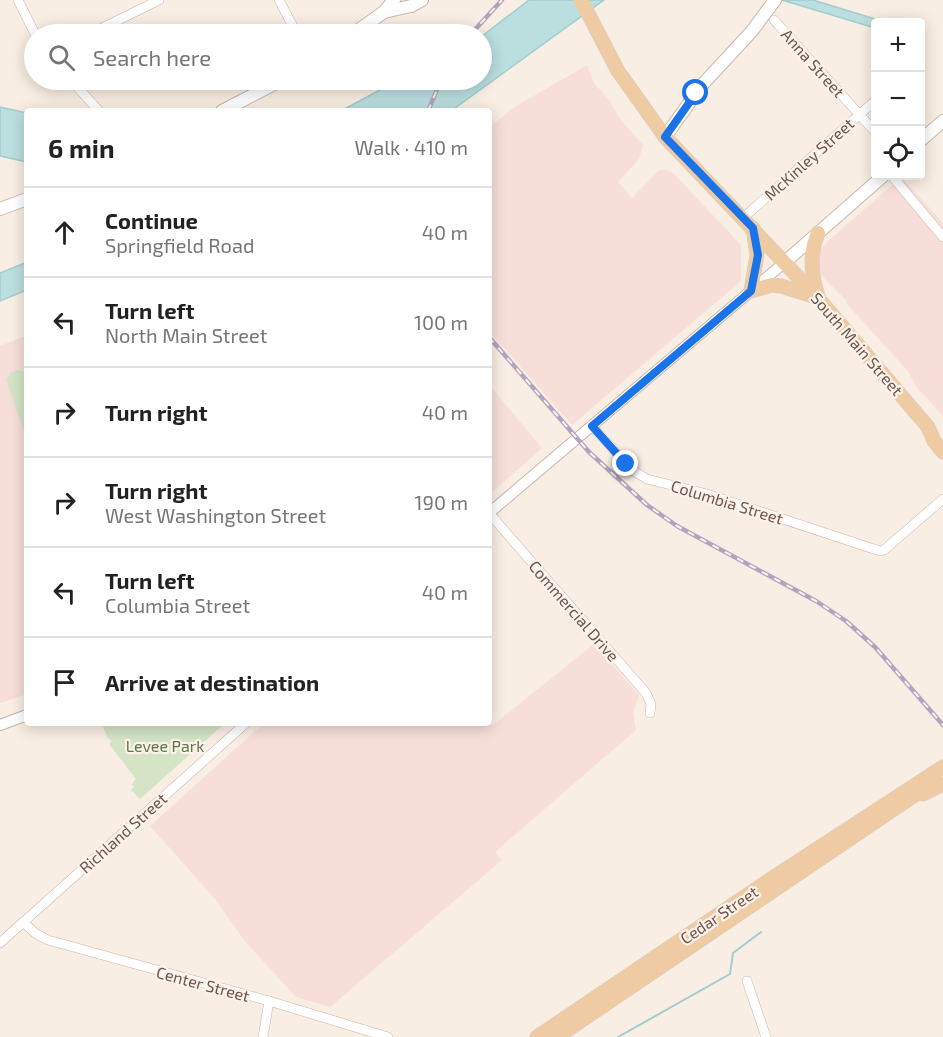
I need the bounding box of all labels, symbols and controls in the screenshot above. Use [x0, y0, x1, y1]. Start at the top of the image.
map controls [871, 18, 925, 180]
button: + [871, 18, 925, 72]
search box [24, 24, 492, 90]
street label: Anna Street [778, 25, 849, 101]
icon: search [45, 41, 78, 74]
text: Search here [93, 44, 211, 70]
button: − [871, 72, 925, 126]
route start [682, 79, 708, 105]
street label: McKinley Street [760, 113, 857, 204]
button: locate [871, 126, 925, 180]
text: 6 min [48, 132, 115, 163]
text: Walk · 410 m [354, 135, 468, 159]
text: Continue [105, 207, 198, 233]
icon: ahead [48, 216, 81, 249]
text: 40 m [422, 220, 468, 244]
text: Springfield Road [105, 233, 254, 257]
street label: South Main Street [807, 288, 907, 399]
text: Turn left [105, 297, 194, 323]
icon: left [48, 306, 81, 339]
text: 100 m [414, 310, 468, 334]
text: North Main Street [105, 323, 267, 347]
icon: right [48, 396, 81, 429]
text: Turn right [105, 399, 207, 425]
text: 40 m [422, 400, 468, 424]
route end [612, 450, 638, 476]
street label: Columbia Street [669, 475, 785, 528]
text: Turn right [105, 477, 207, 503]
icon: right [48, 486, 81, 519]
text: 190 m [415, 490, 468, 514]
text: West Washington Street [105, 503, 326, 527]
street label: Commercial Drive [525, 556, 623, 665]
text: Turn left [105, 567, 194, 593]
icon: left [48, 576, 81, 609]
text: 40 m [422, 580, 468, 604]
text: Columbia Street [105, 593, 250, 617]
icon: arrive [48, 666, 81, 699]
text: Arrive at destination [105, 669, 319, 695]
park label: Levee Park [126, 736, 204, 755]
street label: Richland Street [75, 788, 170, 877]
street label: Cedar Street [676, 882, 761, 948]
street label: Center Street [154, 962, 252, 1005]

